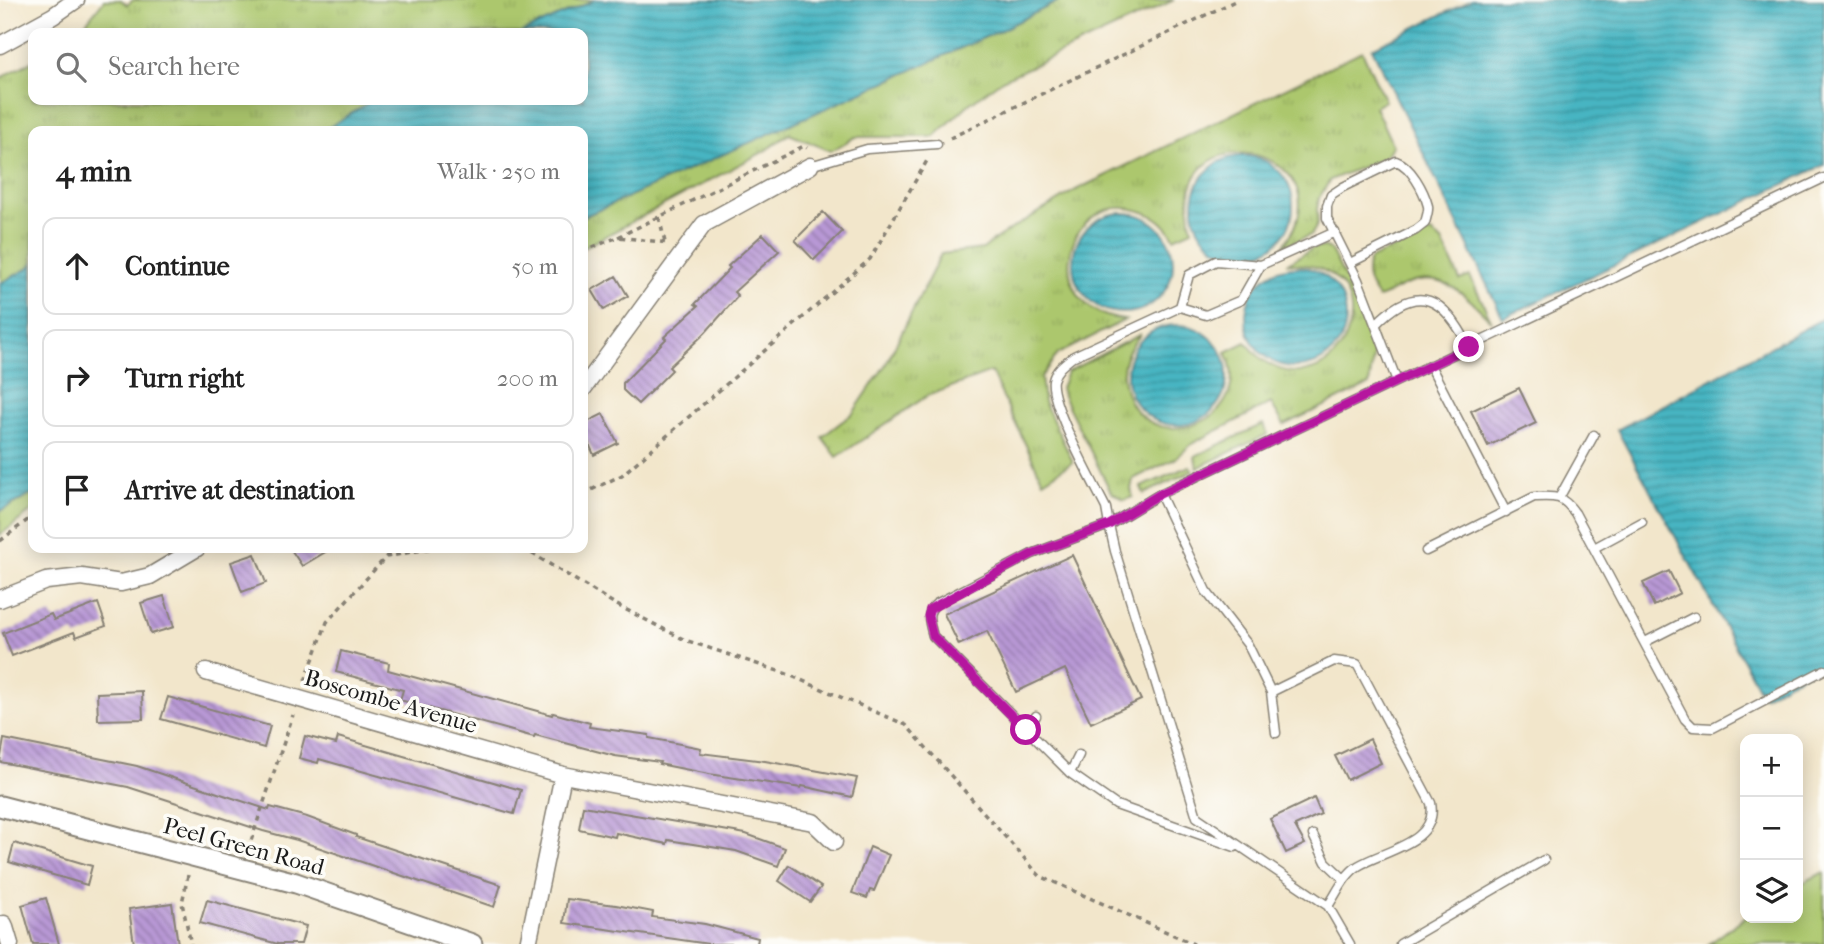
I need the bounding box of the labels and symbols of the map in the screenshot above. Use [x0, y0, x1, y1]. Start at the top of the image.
route end [1453, 331, 1484, 362]
street label: Boscombe Avenue [301, 664, 480, 739]
route start [1010, 714, 1041, 745]
street label: Peel Green Road [160, 812, 328, 881]

